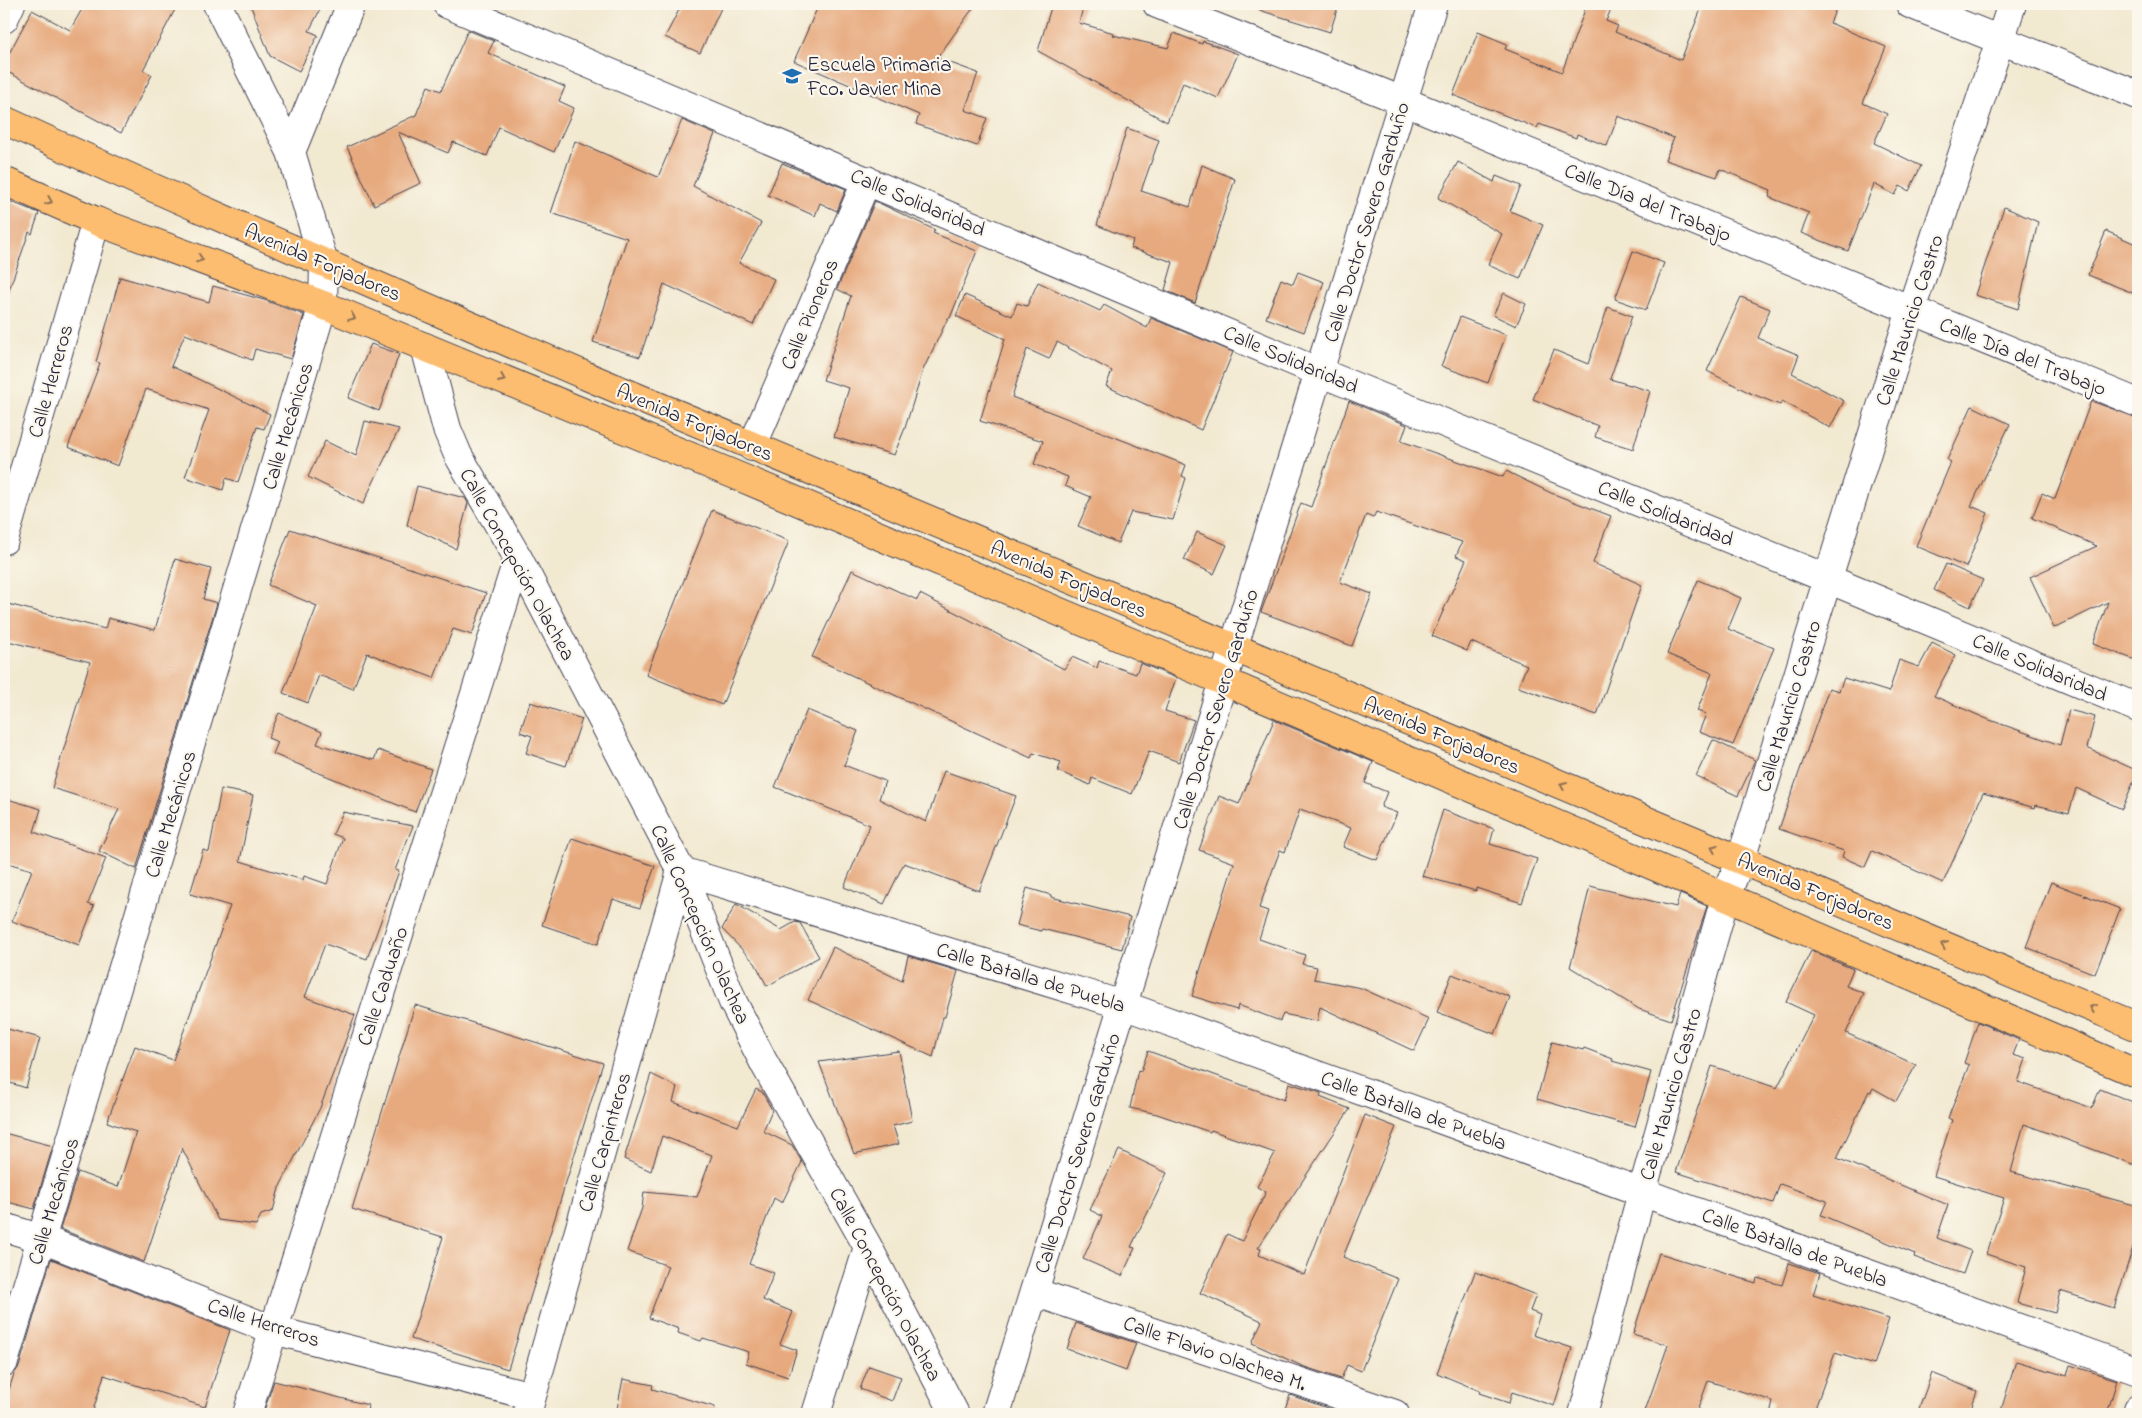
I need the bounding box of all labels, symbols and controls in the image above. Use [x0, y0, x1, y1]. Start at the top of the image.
place label: Escuela Primaria Fco. Javier Mina [806, 51, 952, 105]
school or university icon: Escuela Primaria Fco. Javier Mina [781, 65, 803, 87]
street label: Calle Doctor Severo Garduño [1317, 99, 1419, 346]
street label: Calle Día del Trabajo [1559, 157, 1735, 251]
street label: Calle Solidaridad [845, 162, 990, 246]
one-way arrow [44, 195, 52, 205]
street label: Avenida Forjadores [239, 217, 405, 310]
street label: Calle Mauricio Castro [1869, 231, 1953, 410]
one-way arrow [195, 253, 204, 263]
street label: Calle Pioneros [774, 255, 848, 375]
one-way arrow [347, 310, 356, 321]
street label: Calle Día del Trabajo [1934, 311, 2110, 405]
street label: Calle Solidaridad [1218, 319, 1363, 403]
street label: Calle Herreros [21, 321, 82, 442]
street label: Calle Mecánicos [255, 359, 323, 494]
one-way arrow [497, 372, 506, 383]
street label: Avenida Forjadores [611, 377, 777, 470]
street label: Calle Concepción Olachea [451, 463, 582, 667]
street label: Calle Solidaridad [1593, 474, 1738, 556]
street label: Avenida Forjadores [985, 534, 1151, 627]
street label: Calle Doctor Severo Garduño [1166, 586, 1268, 833]
street label: Calle Mauricio Castro [1750, 617, 1830, 796]
street label: Calle Solidaridad [1967, 627, 2112, 711]
street label: Avenida Forjadores [1358, 690, 1524, 783]
street label: Calle Mecánicos [138, 747, 206, 882]
one-way arrow [1559, 781, 1568, 792]
street label: Calle Concepción Olachea [642, 820, 757, 1030]
one-way arrow [1710, 843, 1718, 853]
street label: Avenida Forjadores [1732, 846, 1898, 939]
street label: Calle Caduaño [351, 923, 417, 1050]
street label: Calle Batalla de Puebla [932, 936, 1129, 1022]
one-way arrow [1940, 941, 1949, 951]
one-way arrow [2089, 1004, 2098, 1015]
street label: Calle Mauricio Castro [1633, 1005, 1711, 1184]
street label: Calle Doctor Severo Garduño [1028, 1030, 1130, 1277]
street label: Calle Batalla de Puebla [1316, 1064, 1511, 1160]
street label: Calle Carpinteros [572, 1069, 640, 1216]
street label: Calle Mecánicos [21, 1134, 89, 1269]
street label: Calle Concepción Olachea [820, 1183, 948, 1387]
street label: Calle Batalla de Puebla [1697, 1201, 1892, 1297]
street label: Calle Herreros [203, 1292, 324, 1356]
street label: Calle Flavio Olachea M. [1119, 1309, 1310, 1400]

